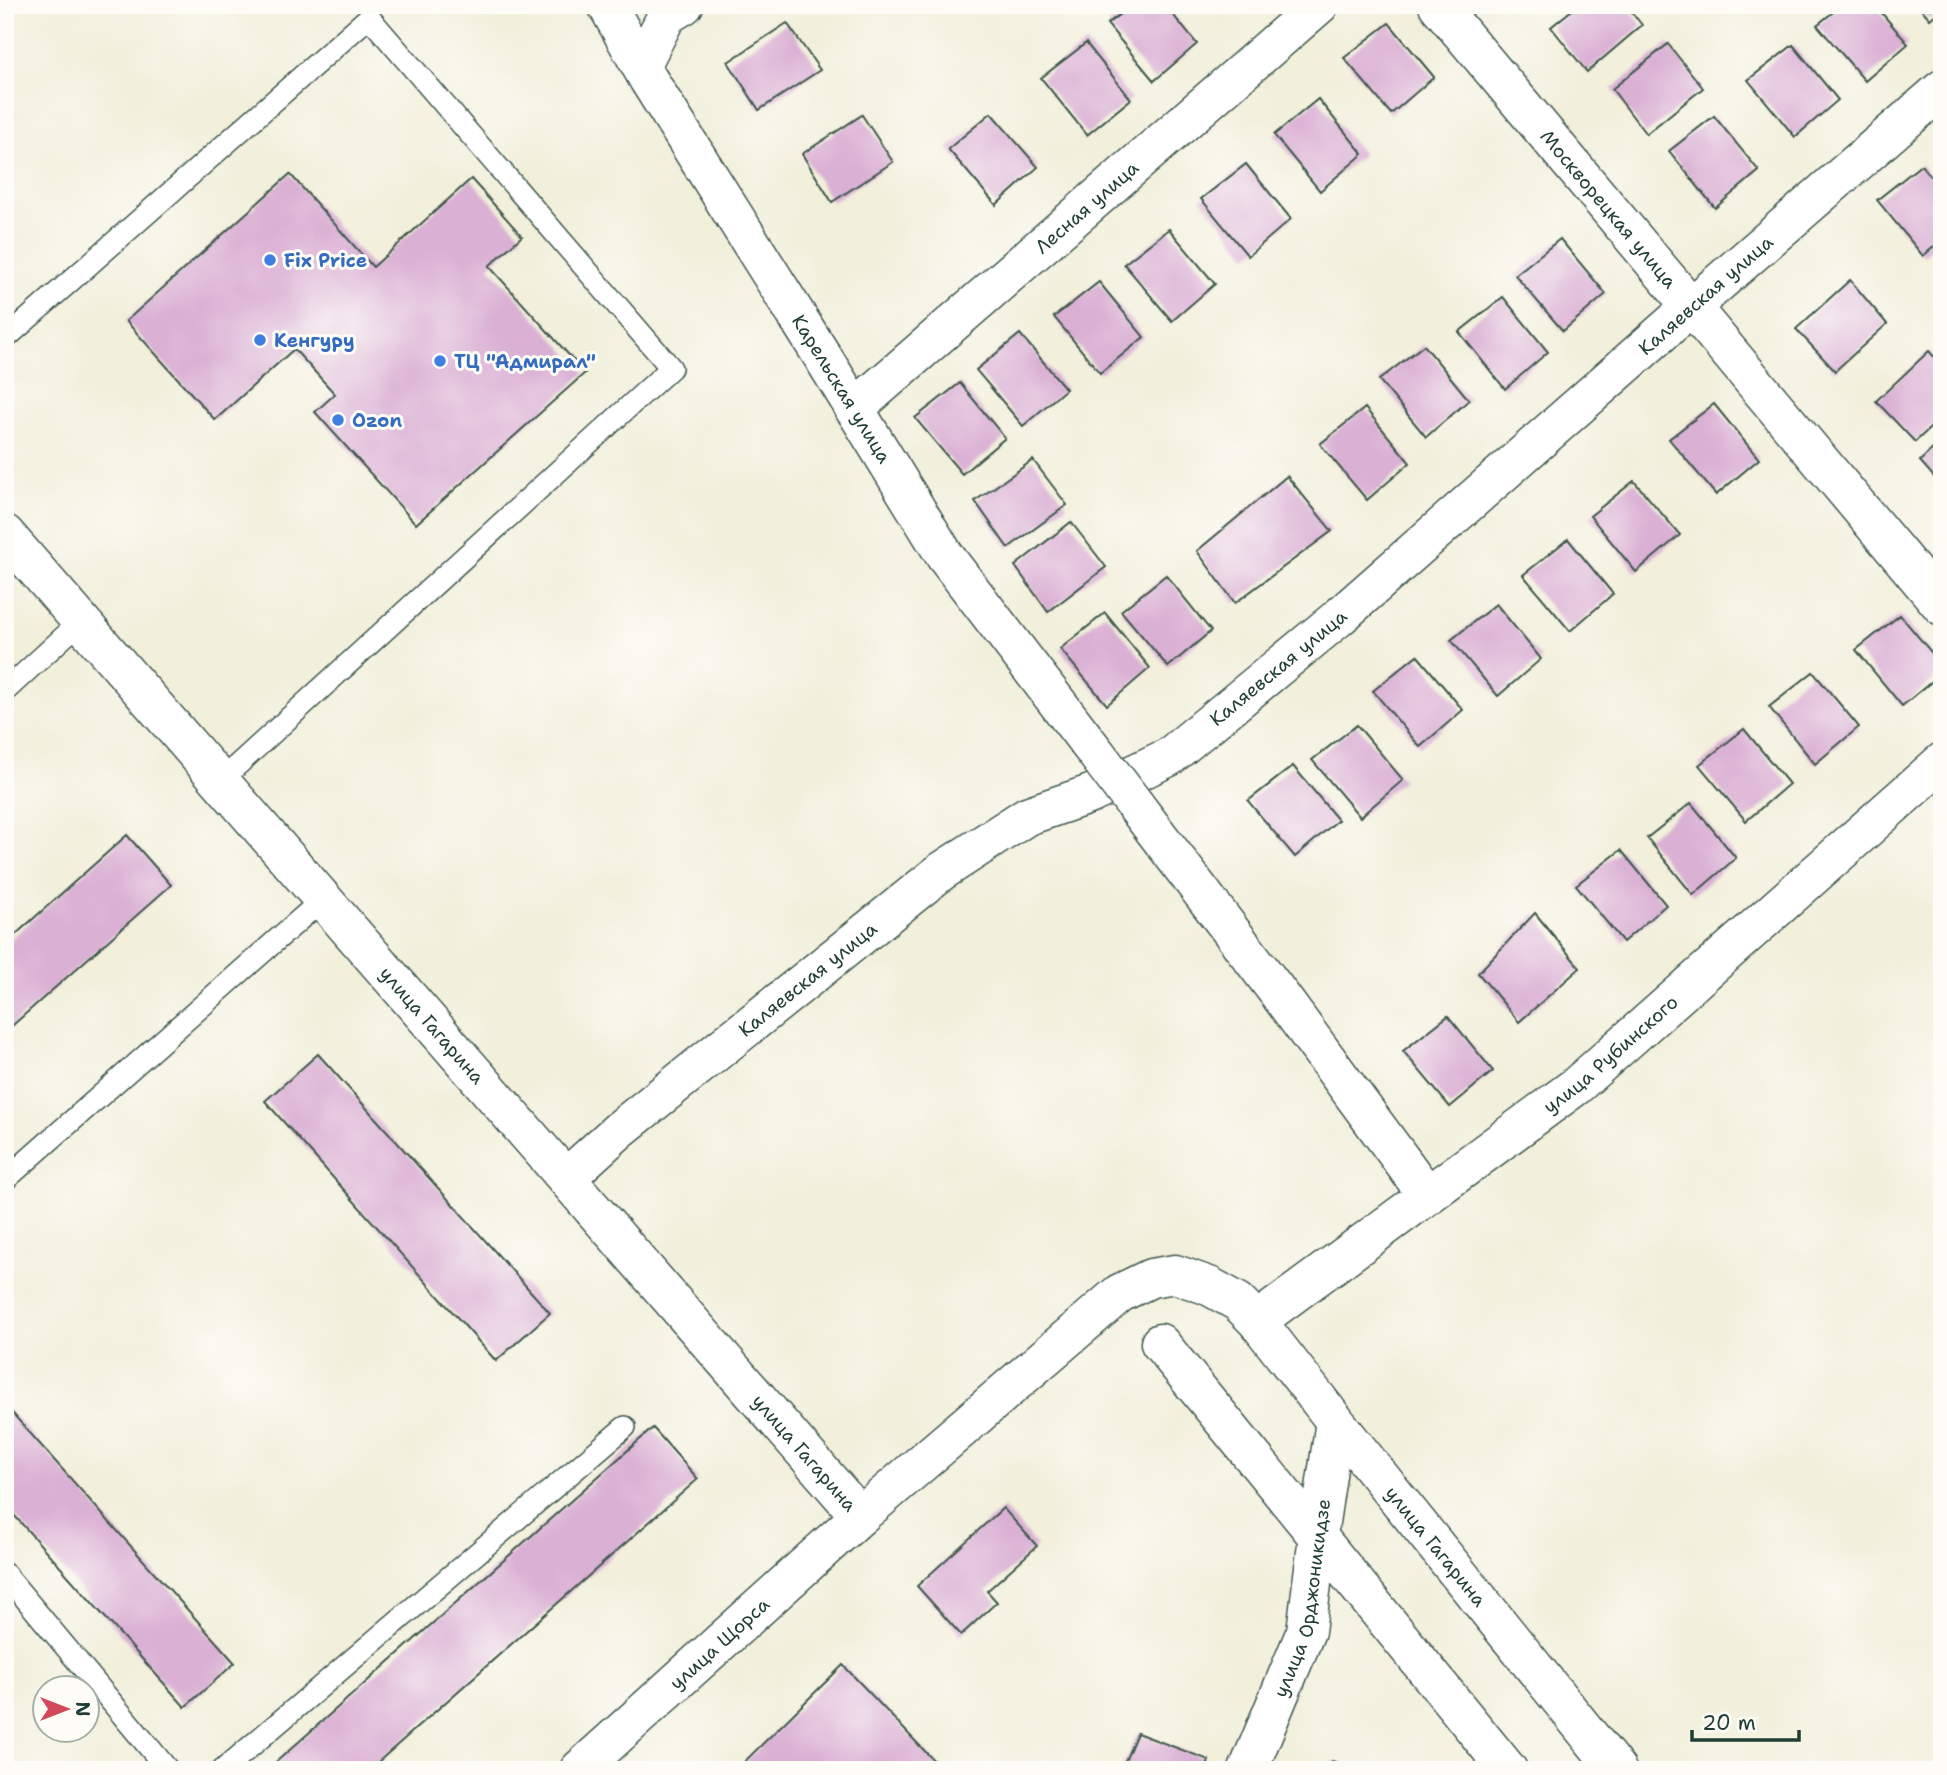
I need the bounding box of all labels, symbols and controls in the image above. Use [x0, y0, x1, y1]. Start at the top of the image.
street label: Москворецкая улица [1535, 125, 1682, 294]
street label: Лесная улица [1030, 155, 1144, 259]
street label: Каляевская улица [1633, 229, 1778, 361]
place label: Fix Price [284, 248, 367, 273]
marker: Fix Price [262, 252, 278, 268]
street label: Карельская улица [786, 310, 897, 468]
place label: Кенгуру [274, 328, 355, 353]
marker: Кенгуру [252, 332, 268, 348]
place label: ТЦ "Адмирал" [454, 349, 596, 374]
marker: ТЦ "Адмирал" [432, 353, 448, 369]
place label: Ozon [352, 408, 402, 433]
marker: Ozon [330, 412, 346, 428]
street label: Каляевская улица [1205, 604, 1353, 732]
street label: Каляевская улица [733, 916, 882, 1042]
street label: улица Гагарина [374, 961, 490, 1089]
street label: улица Рубинского [1538, 990, 1683, 1119]
street label: улица Гагарина [746, 1389, 863, 1517]
street label: улица Гагарина [1380, 1481, 1492, 1612]
street label: улица Орджоникидзе [1268, 1497, 1336, 1701]
street label: улица Щорса [664, 1592, 775, 1695]
north arrow [32, 1674, 102, 1744]
scale bar [1692, 1698, 1798, 1742]
text: N [70, 1701, 95, 1717]
text: 20 m [1702, 1709, 1756, 1737]

